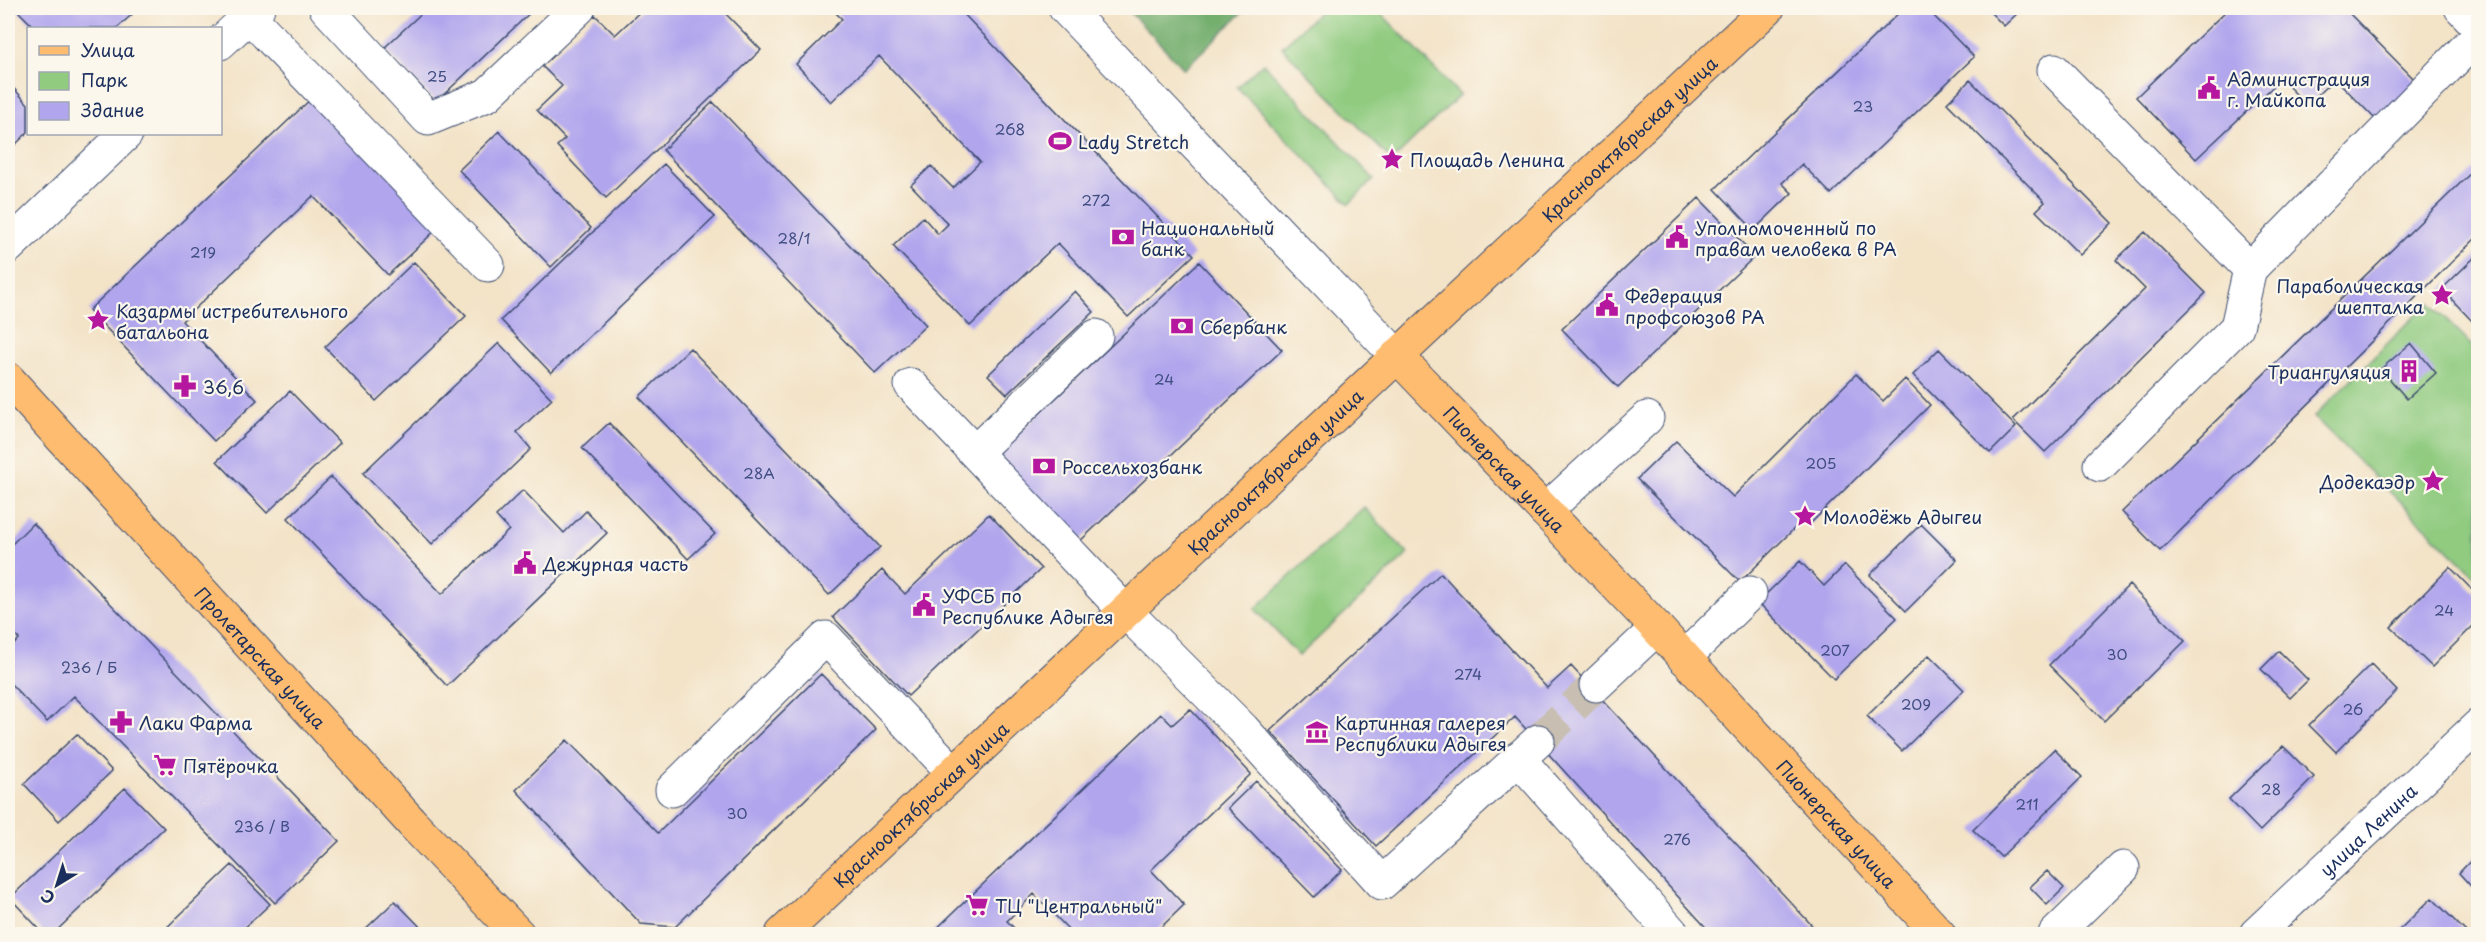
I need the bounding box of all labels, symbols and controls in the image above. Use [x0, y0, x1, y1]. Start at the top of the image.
legend [27, 27, 222, 135]
text: Улица [81, 36, 135, 63]
street label: Краснооктябрьская улица [1535, 49, 1723, 228]
house number: 25 [427, 64, 447, 87]
place label: Администрация г. Майкопа [2227, 65, 2370, 113]
text: Парк [81, 66, 128, 93]
public building icon: Администрация г. Майкопа [2196, 75, 2222, 101]
house number: 23 [1853, 94, 1873, 117]
text: Здание [81, 96, 144, 123]
house number: 268 [995, 117, 1025, 140]
sports icon: Lady Stretch [1047, 128, 1073, 154]
place label: Lady Stretch [1078, 128, 1189, 155]
place icon: Площадь Ленина [1379, 146, 1405, 172]
place label: Площадь Ленина [1410, 146, 1565, 173]
house number: 272 [1081, 188, 1111, 211]
place label: Национальный банк [1141, 214, 1275, 262]
place label: Уполномоченный по правам человека в РА [1695, 214, 1897, 262]
bank icon: Национальный банк [1110, 224, 1136, 250]
public building icon: Уполномоченный по правам человека в РА [1664, 224, 1690, 250]
house number: 28/1 [778, 226, 810, 249]
house number: 219 [190, 240, 216, 263]
place label: Параболическая шепталка [2276, 272, 2425, 320]
place label: Федерация профсоюзов РА [1625, 282, 1765, 330]
place icon: Параболическая шепталка [2429, 282, 2455, 308]
public building icon: Федерация профсоюзов РА [1594, 292, 1620, 318]
place label: Казармы истребительного батальона [116, 297, 348, 345]
place icon: Казармы истребительного батальона [85, 307, 111, 333]
bank icon: Сбербанк [1169, 313, 1195, 339]
place label: Сбербанк [1200, 313, 1287, 340]
place label: Триангуляция [2268, 358, 2391, 385]
building icon: Триангуляция [2396, 358, 2422, 384]
house number: 24 [1154, 367, 1174, 390]
pharmacy icon: 36,6 [172, 373, 198, 399]
place label: 36,6 [203, 373, 244, 400]
street label: Краснооктябрьская улица [1181, 382, 1369, 560]
street label: Пионерская улица [1438, 400, 1572, 539]
house number: 205 [1806, 451, 1836, 474]
bank icon: Россельхозбанк [1031, 453, 1057, 479]
place label: Россельхозбанк [1062, 453, 1202, 480]
house number: 28А [743, 461, 775, 484]
place label: Додекаэдр [2319, 468, 2415, 495]
place icon: Додекаэдр [2420, 468, 2446, 494]
place icon: Молодёжь Адыгеи [1792, 503, 1818, 529]
place label: Молодёжь Адыгеи [1823, 503, 1982, 530]
public building icon: Дежурная часть [512, 550, 538, 576]
place label: Дежурная часть [542, 550, 688, 577]
street label: Пролетарская улица [189, 580, 333, 735]
place label: УФСБ по Республике Адыгея [942, 582, 1114, 630]
public building icon: УФСБ по Республике Адыгея [911, 592, 937, 618]
house number: 24 [2434, 598, 2454, 621]
house number: 207 [1820, 638, 1850, 661]
house number: 30 [2107, 642, 2127, 665]
house number: 236 / Б [61, 655, 117, 678]
house number: 274 [1454, 662, 1482, 685]
house number: 209 [1901, 692, 1931, 715]
house number: 26 [2343, 697, 2363, 720]
pharmacy icon: Лаки Фарма [108, 709, 134, 735]
place label: Лаки Фарма [139, 709, 252, 736]
place label: Картинная галерея Республики Адыгея [1335, 709, 1507, 757]
street label: Краснооктябрьская улица [827, 714, 1015, 893]
museum icon: Картинная галерея Республики Адыгея [1304, 719, 1330, 745]
supermarket icon: Пятёрочка [152, 752, 178, 778]
place label: Пятёрочка [183, 752, 279, 779]
street label: Пионерская улица [1771, 753, 1904, 894]
street label: улица Ленина [2313, 776, 2423, 882]
house number: 28 [2261, 777, 2281, 800]
house number: 211 [2015, 792, 2039, 815]
house number: 30 [727, 801, 747, 824]
house number: 236 / В [234, 814, 290, 837]
house number: 276 [1663, 827, 1691, 850]
north arrow [27, 855, 87, 915]
text: С [35, 884, 59, 911]
supermarket icon: ТЦ "Центральный" [964, 892, 990, 918]
place label: ТЦ "Центральный" [995, 892, 1162, 919]

